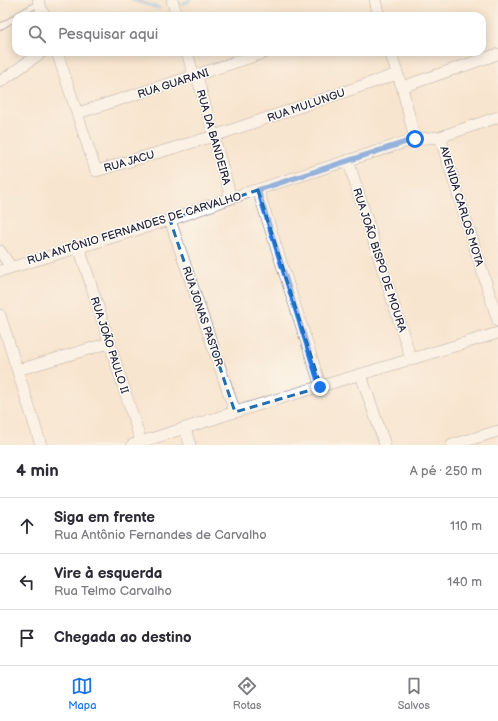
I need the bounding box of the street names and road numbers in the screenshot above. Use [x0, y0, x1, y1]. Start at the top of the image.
street label: RUA GUARANI [136, 66, 211, 101]
street label: RUA MULUNGU [265, 86, 347, 125]
street label: RUA DA BANDEIRA [194, 88, 233, 186]
street label: AVENIDA CARLOS MOTA [437, 145, 486, 268]
street label: RUA JACU [102, 148, 156, 175]
street label: RUA JOÃO BISPO DE MOURA [350, 186, 409, 334]
street label: RUA ANTÔNIO FERNANDES DE CARVALHO [25, 189, 243, 267]
street label: RUA JONAS PASTOR [179, 264, 226, 368]
street label: RUA JOÃO PAULO II [88, 295, 132, 396]

